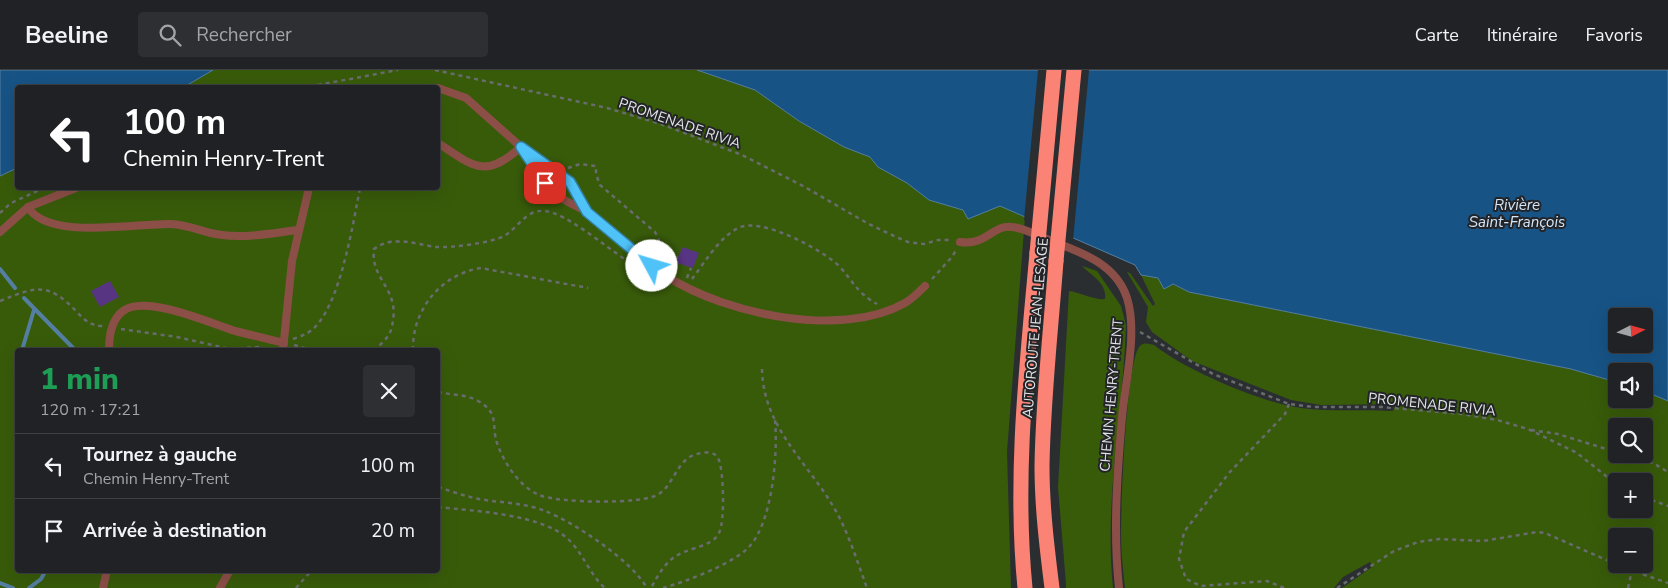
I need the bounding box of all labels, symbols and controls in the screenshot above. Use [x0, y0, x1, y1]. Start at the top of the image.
search box [138, 12, 488, 57]
text: Beeline [25, 19, 108, 51]
icon: search [156, 21, 184, 49]
text: Rechercher [196, 22, 292, 48]
text: Carte [1415, 23, 1459, 47]
text: Itinéraire [1487, 23, 1558, 47]
text: Favoris [1586, 23, 1643, 47]
street label: PROMENADE RIVIA [616, 94, 744, 153]
text: 100 m [123, 99, 226, 146]
icon: left [40, 105, 105, 170]
text: Chemin Henry-Trent [123, 144, 324, 174]
pin [524, 162, 566, 204]
icon: arrive [531, 169, 559, 197]
water label: Rivière Saint-François [1469, 195, 1565, 232]
street label: AUTOROUTE JEAN-LESAGE [1018, 237, 1053, 419]
position arrow [625, 239, 677, 291]
north arrow [1608, 308, 1652, 352]
map controls [1608, 308, 1653, 573]
street label: CHEMIN HENRY-TRENT [1095, 317, 1128, 473]
text: 1 min [40, 359, 119, 400]
button: sound [1608, 363, 1653, 408]
button: close [363, 365, 415, 417]
street label: PROMENADE RIVIA [1367, 388, 1497, 421]
text: 120 m · 17:21 [40, 399, 141, 421]
button: search [1608, 418, 1653, 463]
text: Tournez à gauche [83, 442, 237, 468]
icon: left [40, 452, 68, 480]
text: 100 m [360, 453, 415, 479]
text: Chemin Henry-Trent [83, 468, 229, 490]
button: + [1608, 473, 1653, 518]
icon: arrive [40, 517, 68, 545]
text: Arrivée à destination [83, 518, 267, 544]
text: 20 m [371, 518, 415, 544]
button: − [1608, 528, 1653, 573]

